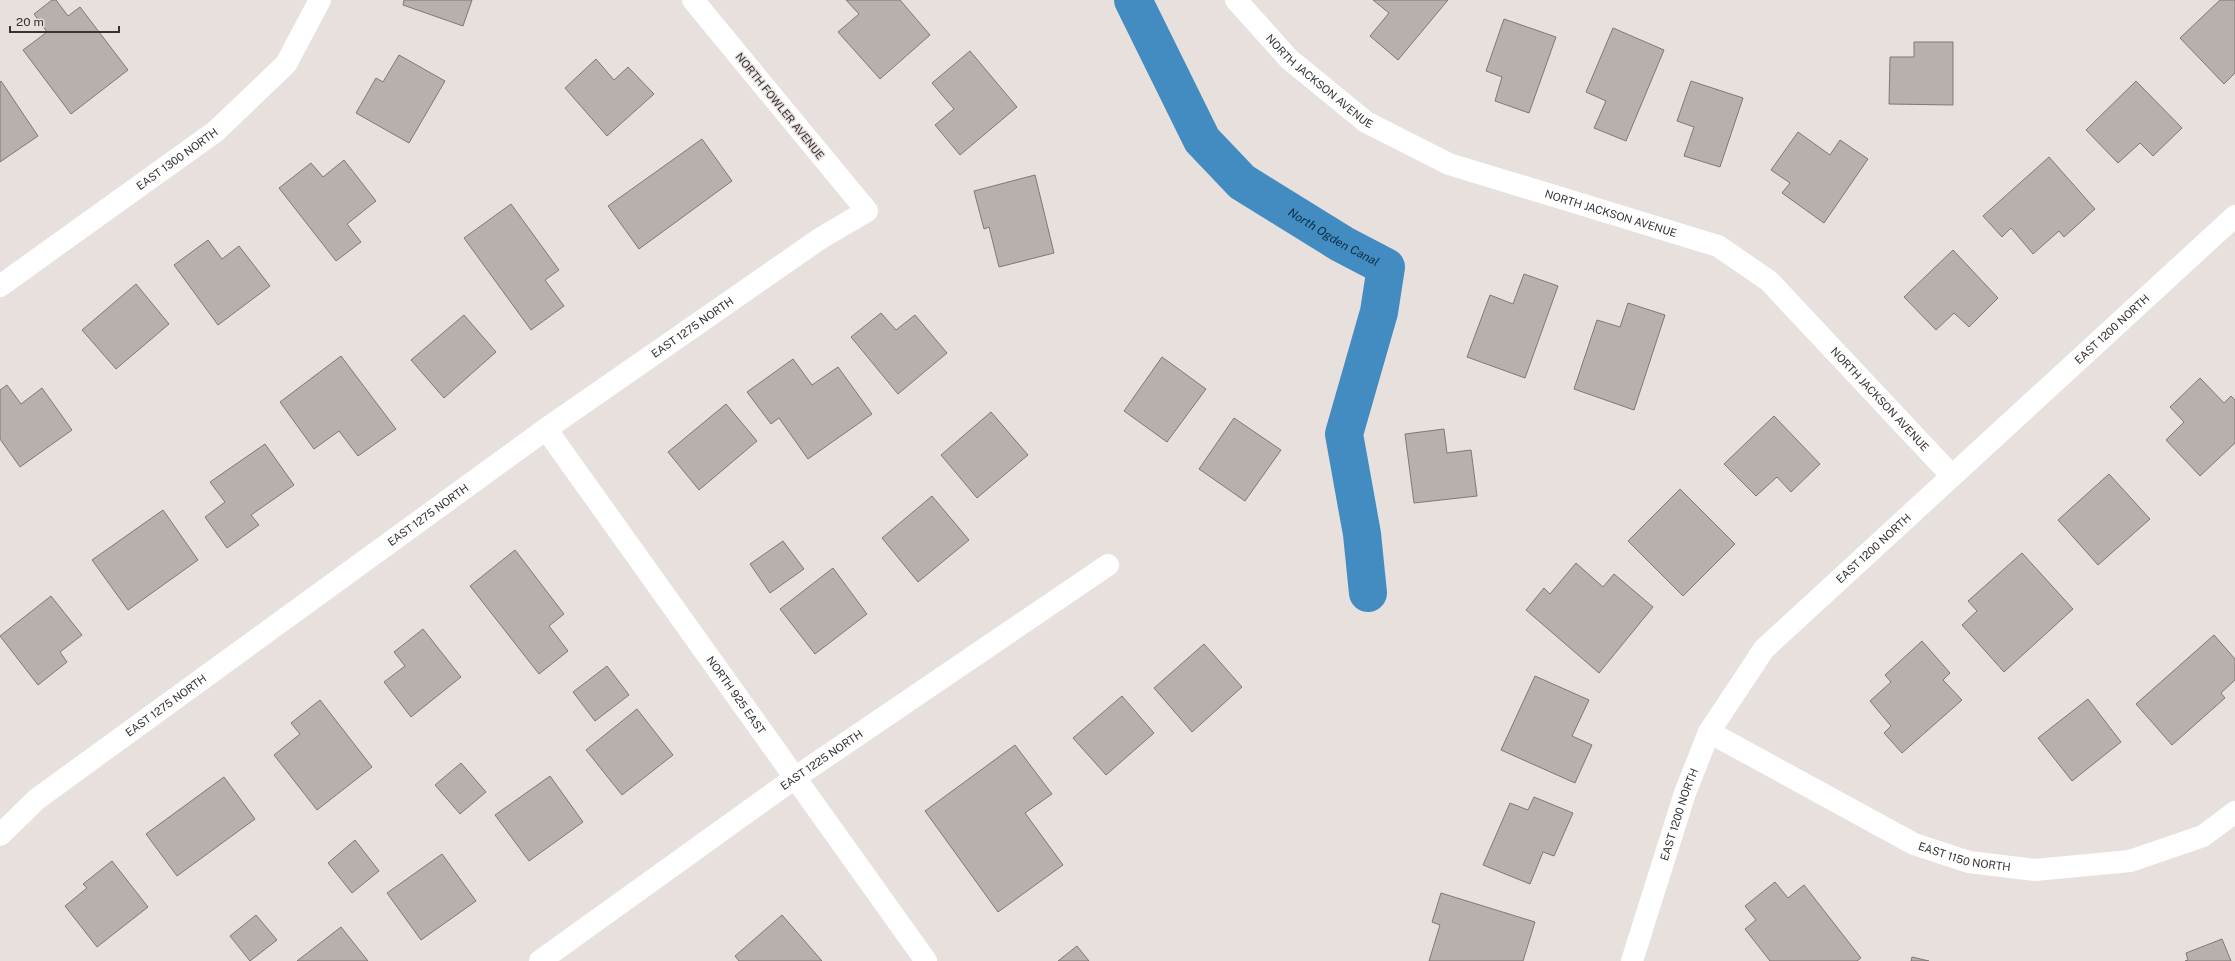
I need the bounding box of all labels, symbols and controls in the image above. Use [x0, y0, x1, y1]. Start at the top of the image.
scale bar [10, 8, 119, 34]
text: 20 m [16, 15, 44, 29]
street label: NORTH JACKSON AVENUE [1264, 32, 1375, 131]
street label: NORTH FOWLER AVENUE [733, 50, 827, 162]
street label: EAST 1300 NORTH [134, 126, 220, 192]
street label: NORTH JACKSON AVENUE [1543, 188, 1678, 239]
water label: North Ogden Canal [1285, 205, 1381, 269]
street label: EAST 1200 NORTH [2072, 292, 2152, 366]
street label: EAST 1275 NORTH [649, 295, 736, 360]
street label: NORTH JACKSON AVENUE [1829, 345, 1931, 454]
street label: EAST 1275 NORTH [385, 481, 471, 548]
street label: EAST 1200 NORTH [1834, 511, 1913, 585]
street label: NORTH 925 EAST [704, 654, 768, 737]
street label: EAST 1275 NORTH [123, 672, 209, 739]
street label: EAST 1225 NORTH [778, 728, 865, 792]
street label: EAST 1200 NORTH [1658, 766, 1700, 862]
street label: EAST 1150 NORTH [1917, 840, 2011, 873]

